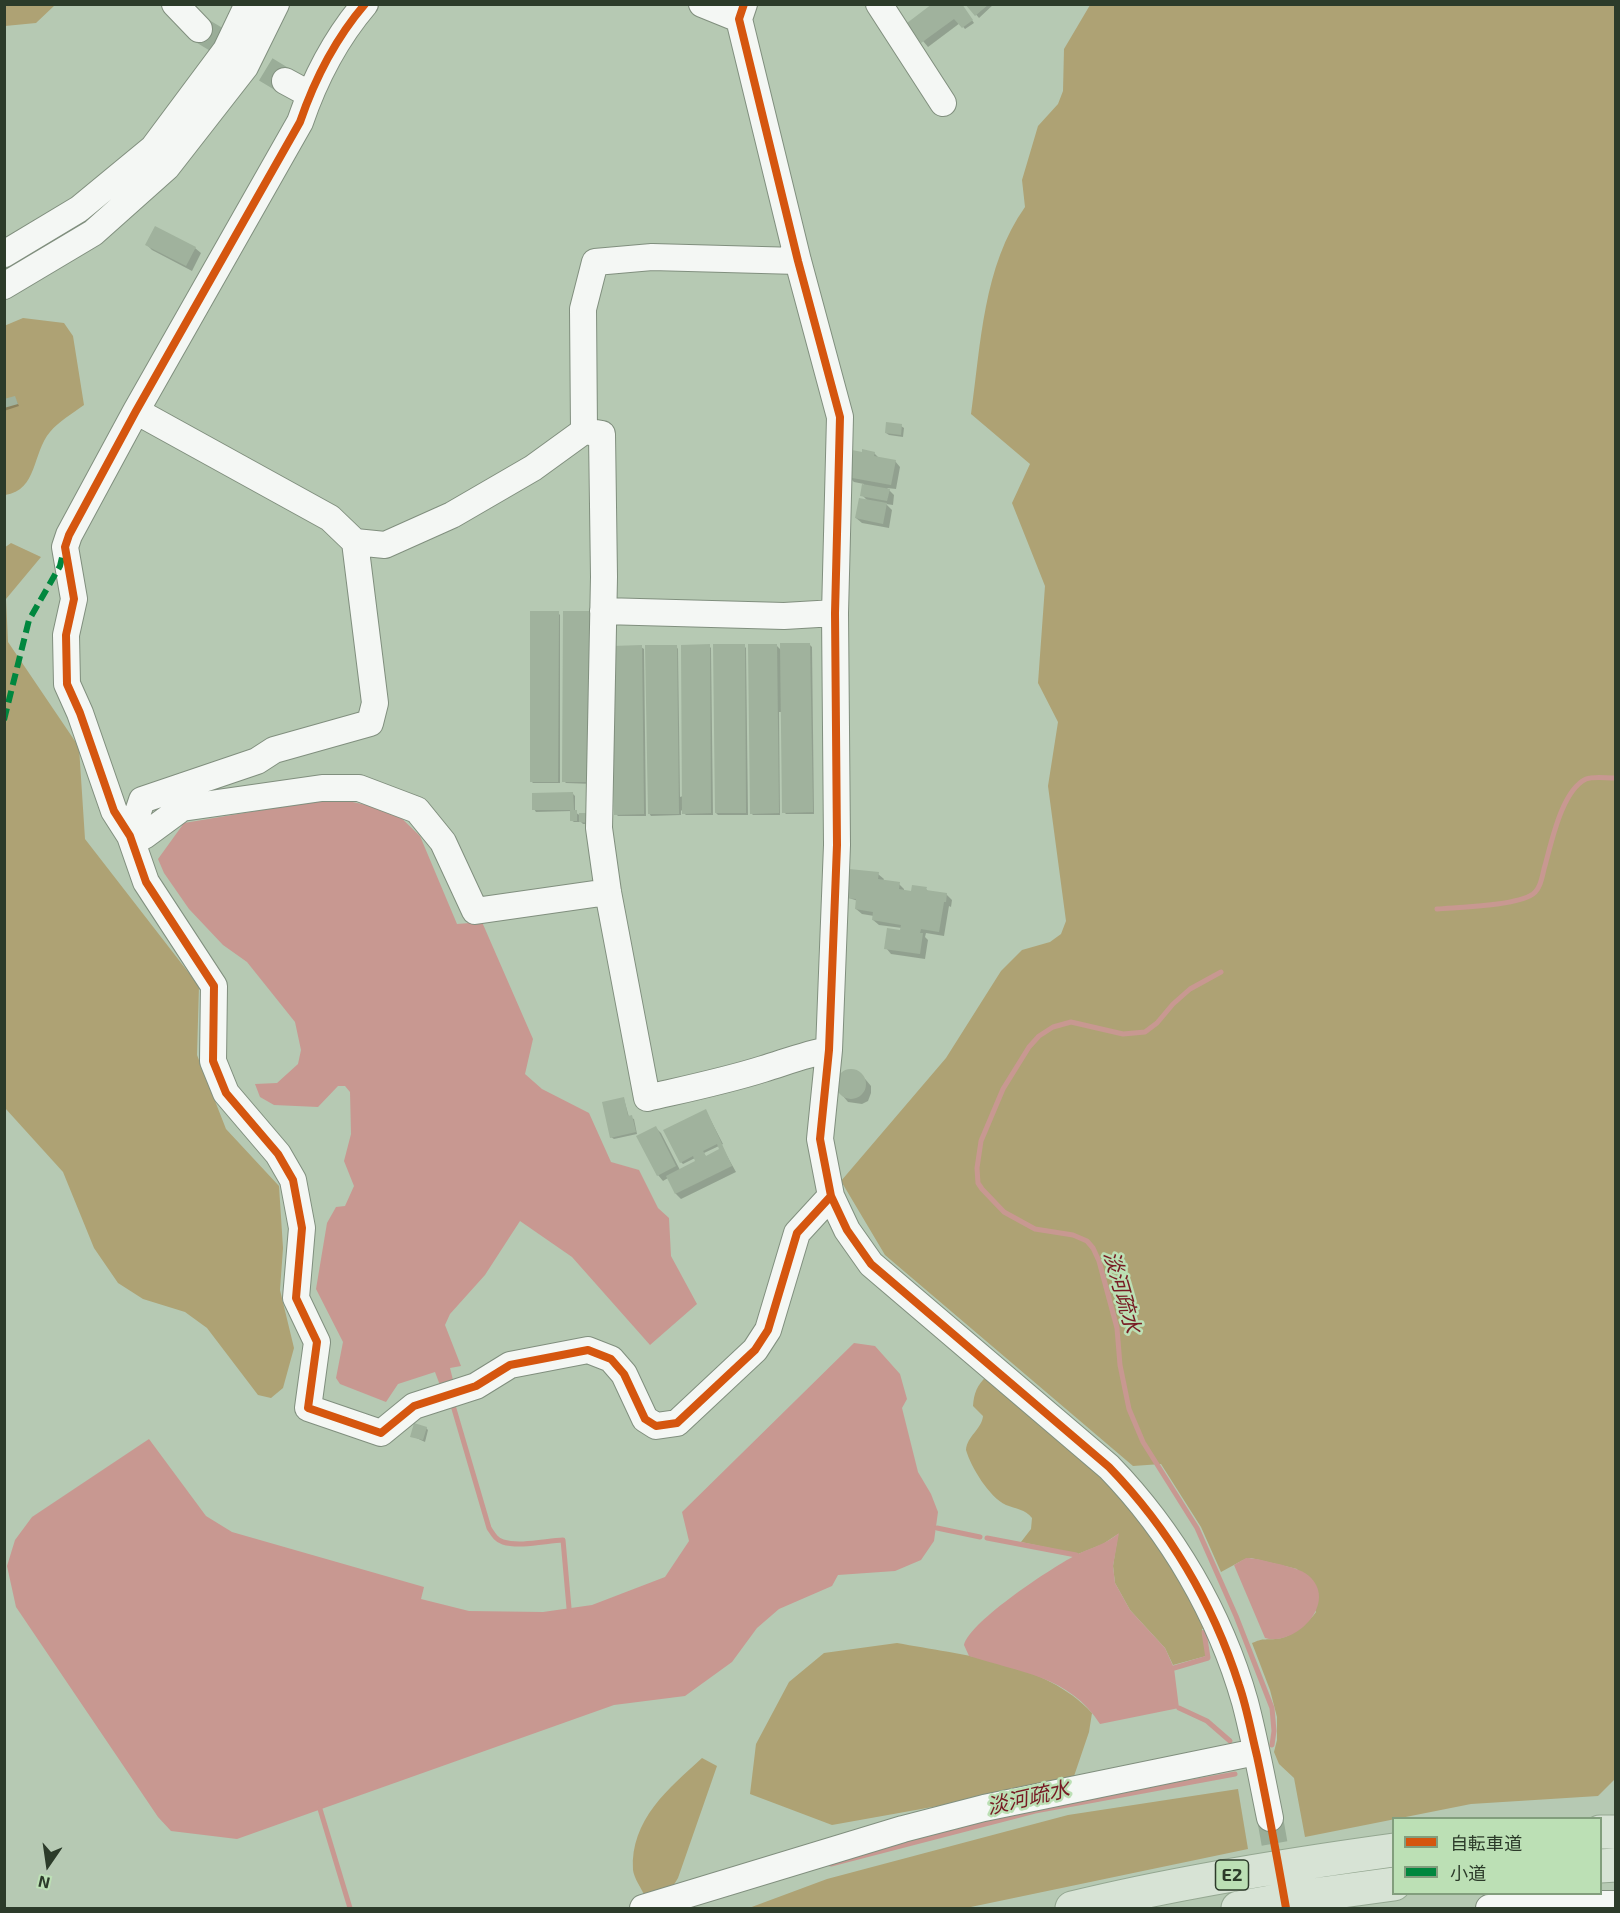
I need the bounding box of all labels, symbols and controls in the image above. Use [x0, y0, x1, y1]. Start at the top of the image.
water label: 淡河疏水 [1098, 1248, 1146, 1336]
water label: 淡河疏水 [984, 1776, 1072, 1820]
legend [1392, 1817, 1602, 1895]
text: 自転車道 [1450, 1832, 1522, 1854]
north arrow [18, 1835, 78, 1895]
road number: E2 [1216, 1860, 1248, 1890]
text: 小道 [1450, 1862, 1486, 1884]
text: N [36, 1872, 52, 1894]

